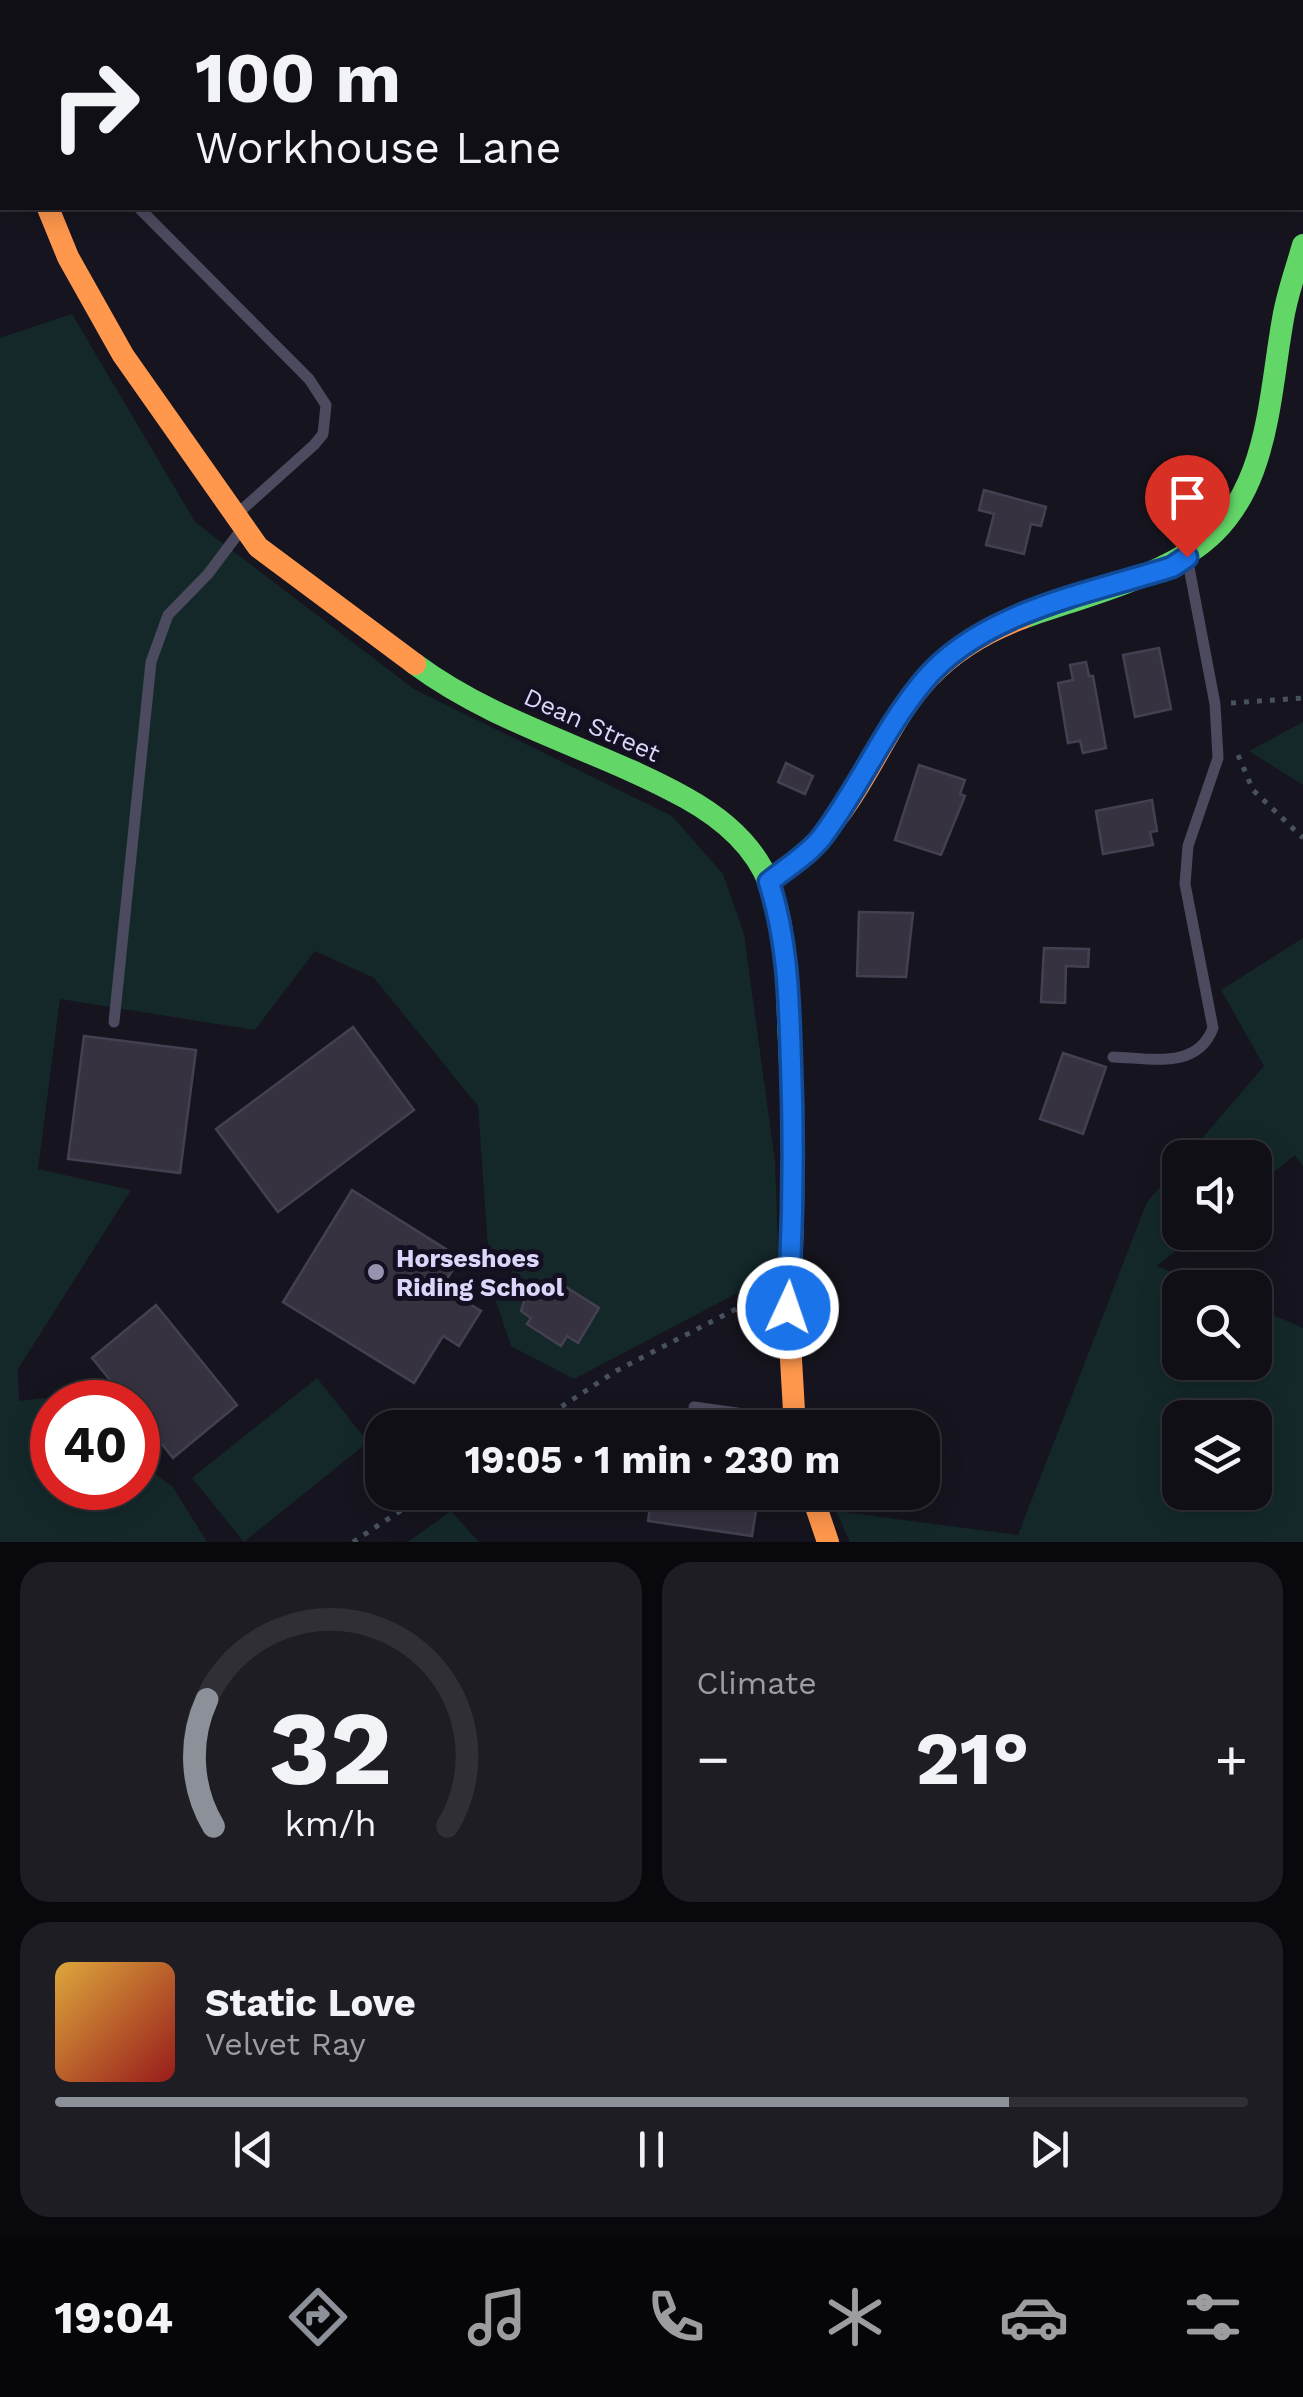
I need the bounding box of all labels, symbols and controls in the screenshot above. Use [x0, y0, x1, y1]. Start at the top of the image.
text: 100 m [195, 37, 401, 119]
icon: right [30, 40, 160, 170]
text: Workhouse Lane [195, 121, 561, 174]
pin [1145, 455, 1230, 558]
icon: arrive [1160, 470, 1215, 525]
street label: Dean Street [519, 682, 665, 768]
map controls [1162, 1140, 1272, 1510]
button: sound [1162, 1140, 1272, 1250]
place label: Horseshoes Riding School [396, 1244, 565, 1302]
position arrow [736, 1256, 840, 1360]
marker: Horseshoes Riding School [365, 1261, 387, 1283]
button: search [1162, 1270, 1272, 1380]
speed limit sign: 40 [30, 1380, 160, 1510]
button: layers [1162, 1400, 1272, 1510]
text: 19:05 · 1 min · 230 m [465, 1438, 840, 1482]
text: Climate [697, 1664, 817, 1702]
text: 32 [269, 1687, 393, 1809]
text: 21° [915, 1714, 1029, 1802]
text: − [697, 1727, 730, 1791]
text: + [1215, 1727, 1248, 1791]
text: km/h [285, 1803, 377, 1845]
text: Static Love [205, 1981, 416, 2025]
text: Velvet Ray [205, 2025, 366, 2063]
icon: previous [226, 2122, 281, 2177]
icon: pause [624, 2122, 679, 2177]
icon: next [1022, 2122, 1077, 2177]
icon: directions [283, 2282, 353, 2352]
icon: music [462, 2282, 532, 2352]
icon: phone [641, 2282, 711, 2352]
icon: climate [820, 2282, 890, 2352]
icon: car [999, 2282, 1069, 2352]
icon: filters [1178, 2282, 1248, 2352]
text: 19:04 [55, 2291, 173, 2344]

